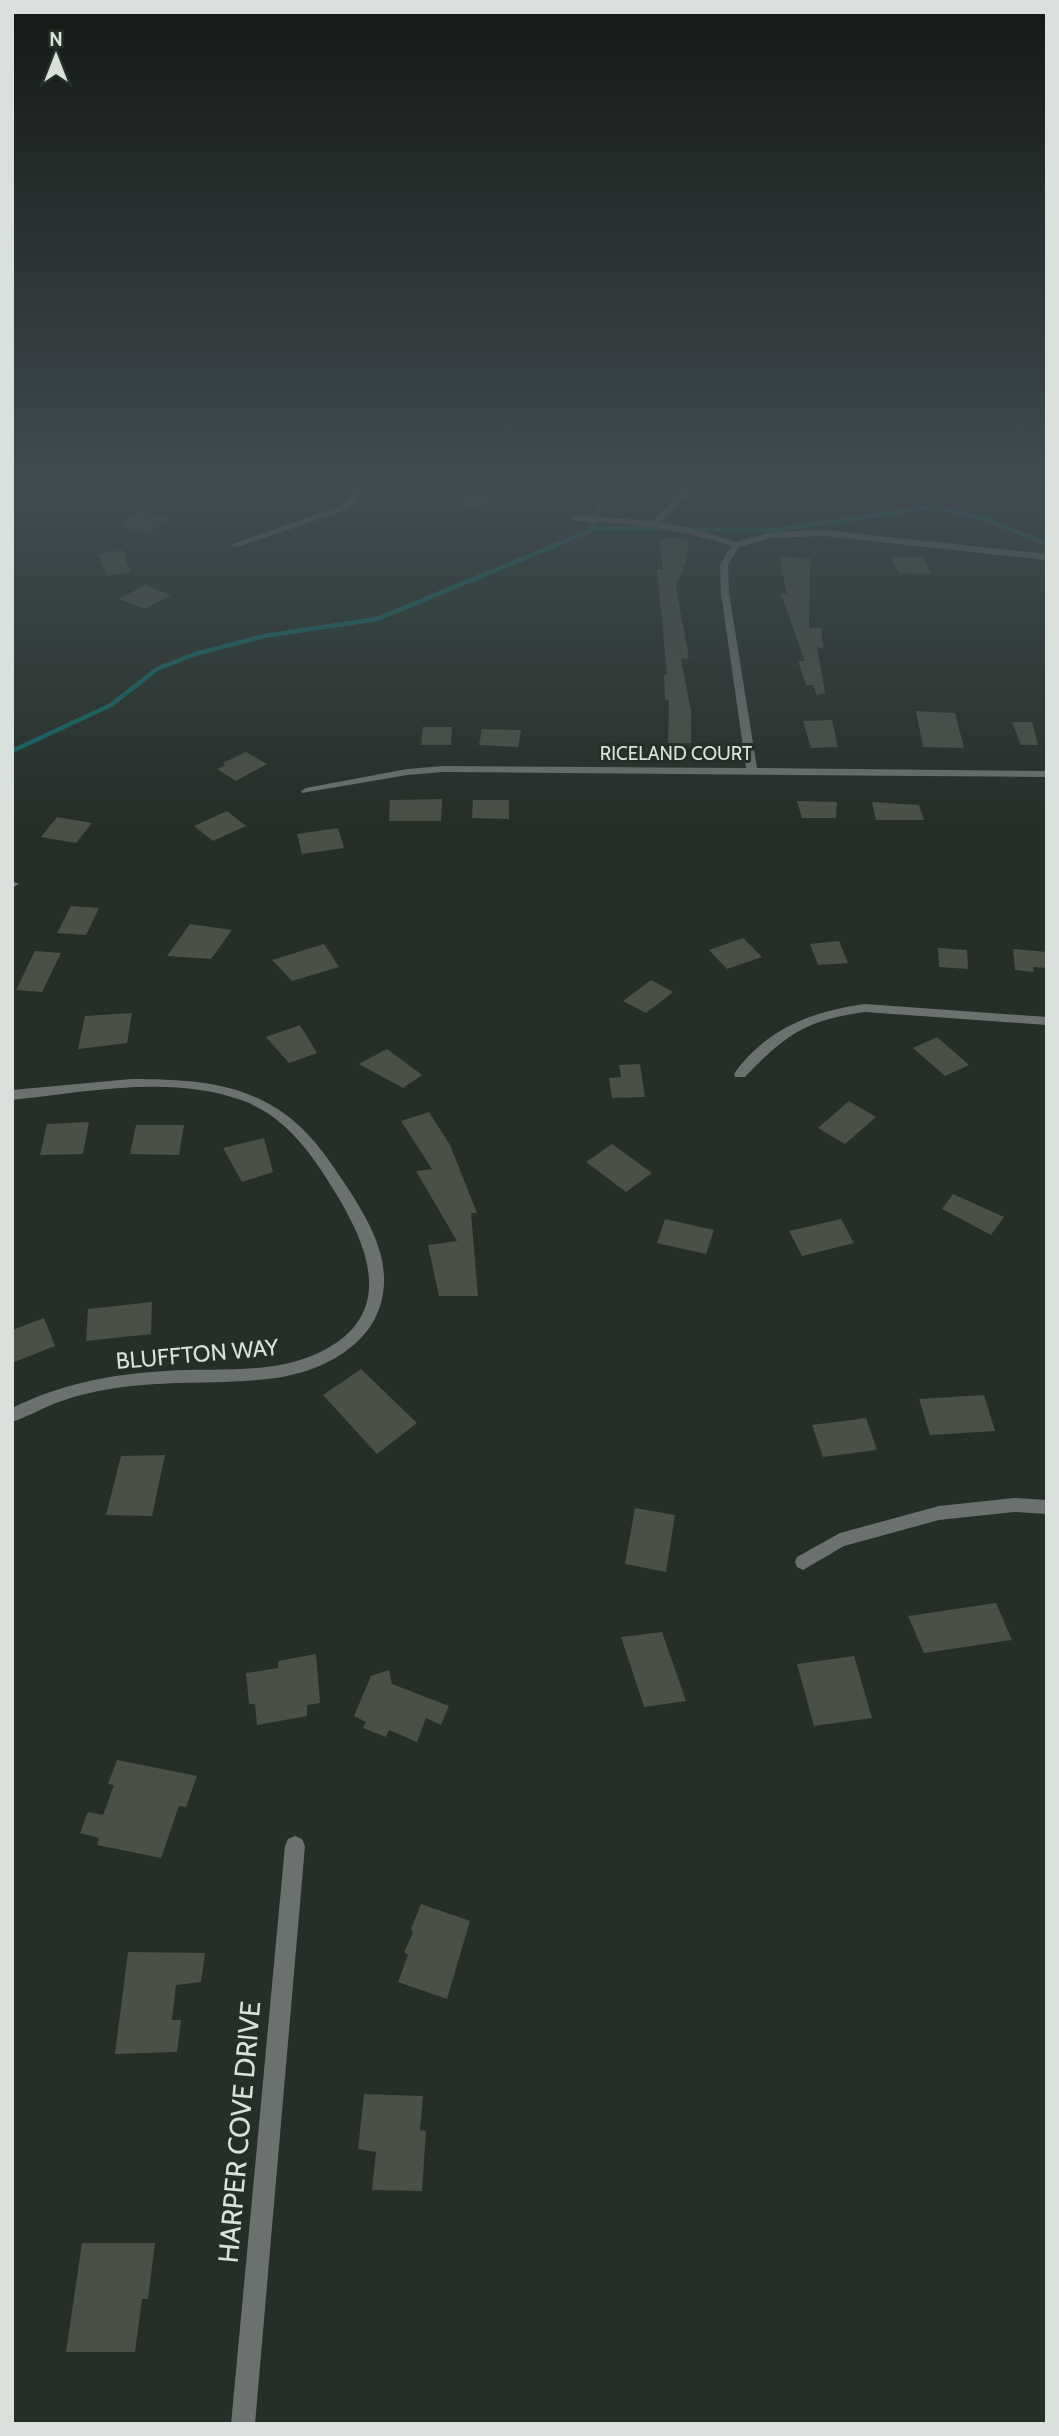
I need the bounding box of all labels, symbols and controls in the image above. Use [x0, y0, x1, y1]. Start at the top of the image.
north arrow [21, 21, 91, 91]
text: N [49, 28, 63, 51]
street label: RICELAND COURT [600, 742, 752, 765]
street label: BLUFFTON WAY [115, 1333, 280, 1375]
street label: HARPER COVE DRIVE [211, 2000, 267, 2264]

